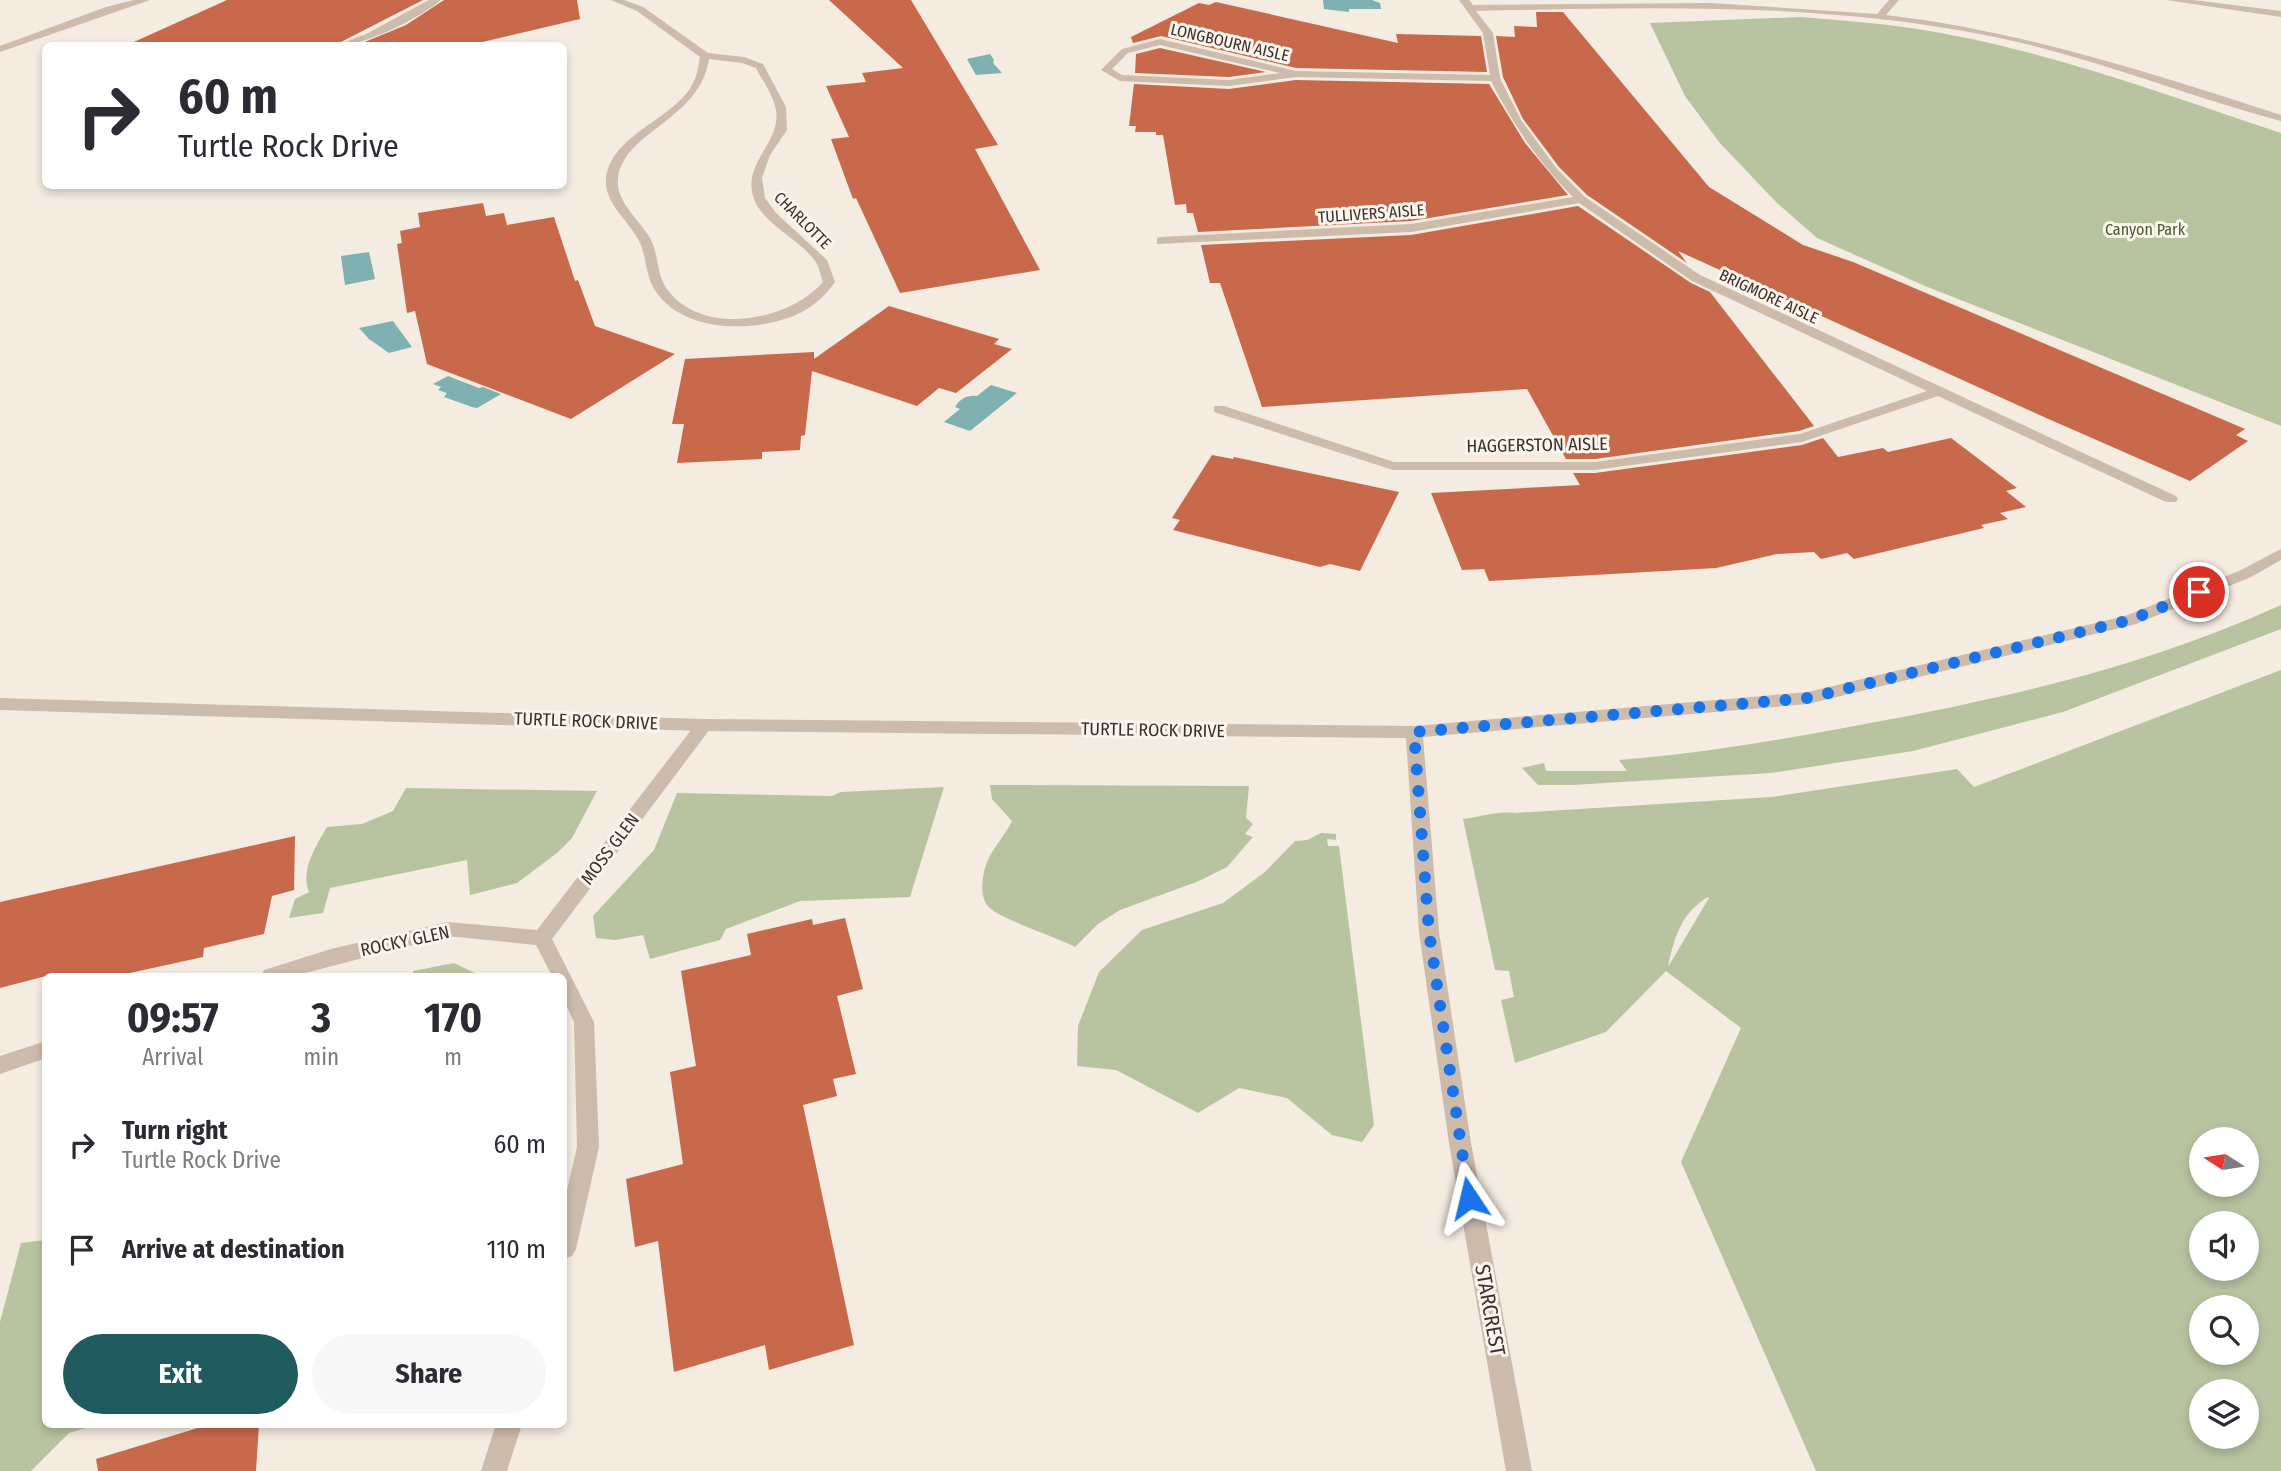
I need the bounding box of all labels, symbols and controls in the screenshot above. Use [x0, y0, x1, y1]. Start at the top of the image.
street label: LONGBOURN AISLE [1169, 20, 1291, 65]
text: 60 m [178, 67, 278, 126]
icon: right [63, 70, 154, 161]
text: Turtle Rock Drive [178, 127, 399, 165]
street label: CHARLOTTE [770, 188, 835, 253]
street label: TULLIVERS AISLE [1317, 200, 1425, 227]
park label: Canyon Park [2105, 220, 2186, 239]
street label: BRIGMORE AISLE [1716, 265, 1821, 328]
street label: HAGGERSTON AISLE [1466, 433, 1608, 457]
pin [2169, 562, 2229, 622]
icon: arrive [2180, 573, 2218, 611]
street label: TURTLE ROCK DRIVE [514, 707, 658, 735]
street label: TURTLE ROCK DRIVE [1081, 718, 1225, 742]
street label: MOSS GLEN [576, 809, 644, 889]
street label: ROCKY GLEN [358, 921, 452, 961]
text: 09:57 [127, 993, 219, 1043]
text: 3 [311, 993, 331, 1043]
text: 170 [424, 993, 482, 1043]
text: Arrival [142, 1043, 203, 1071]
text: min [303, 1043, 339, 1071]
text: m [444, 1043, 462, 1071]
text: Turn right [122, 1115, 228, 1146]
icon: right [63, 1126, 101, 1164]
north arrow [2189, 1127, 2259, 1197]
map controls [2189, 1127, 2259, 1449]
text: 60 m [493, 1129, 546, 1160]
text: Turtle Rock Drive [122, 1146, 281, 1174]
position arrow [1432, 1161, 1506, 1235]
button: sound [2189, 1211, 2259, 1281]
icon: arrive [63, 1231, 101, 1269]
text: Arrive at destination [122, 1234, 345, 1265]
text: 110 m [486, 1234, 546, 1265]
street label: STARCREST [1469, 1262, 1511, 1358]
button: search [2189, 1295, 2259, 1365]
button: Exit [63, 1334, 298, 1414]
button: Share [312, 1334, 546, 1414]
button: layers [2189, 1379, 2259, 1449]

